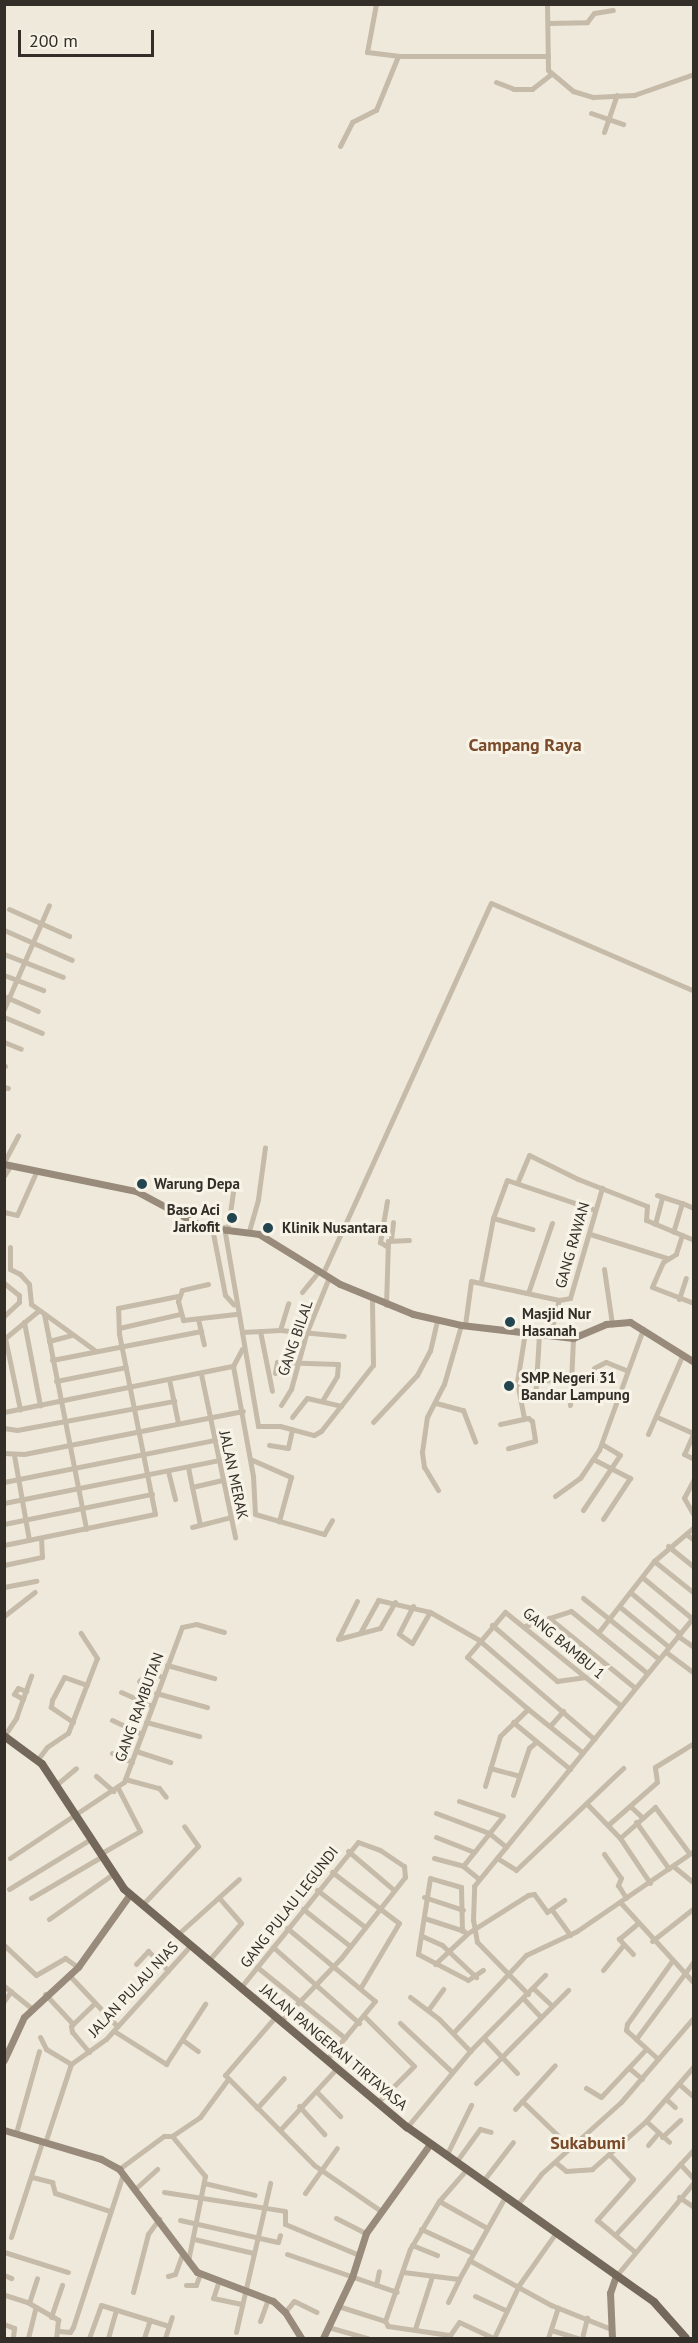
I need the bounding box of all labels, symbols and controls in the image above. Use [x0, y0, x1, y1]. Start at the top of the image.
scale bar [21, 18, 158, 56]
text: 200 m [29, 29, 78, 52]
district label: Campang Raya [468, 734, 582, 756]
place label: Warung Depa [154, 1175, 240, 1193]
marker: Warung Depa [135, 1177, 149, 1191]
place label: Baso Aci Jarkofit [166, 1200, 220, 1235]
street label: GANG RAWAN [551, 1200, 593, 1290]
marker: Baso Aci Jarkofit [225, 1211, 239, 1225]
marker: Klinik Nusantara [259, 1219, 277, 1237]
place label: Klinik Nusantara [282, 1219, 388, 1237]
street label: GANG BILAL [274, 1298, 316, 1378]
place label: Masjid Nur Hasanah [522, 1304, 591, 1339]
marker: Masjid Nur Hasanah [503, 1315, 517, 1329]
place label: SMP Negeri 31 Bandar Lampung [521, 1368, 630, 1403]
marker: SMP Negeri 31 Bandar Lampung [502, 1379, 516, 1393]
street label: JALAN MERAK [216, 1429, 252, 1521]
street label: GANG BAMBU 1 [519, 1604, 609, 1682]
street label: GANG RAMBUTAN [111, 1650, 167, 1764]
street label: GANG PULAU LEGUNDI [236, 1843, 342, 1971]
street label: JALAN PULAU NIAS [84, 1938, 182, 2040]
street label: JALAN PANGERAN TIRTAYASA [256, 1980, 412, 2114]
district label: Sukabumi [550, 2132, 626, 2154]

